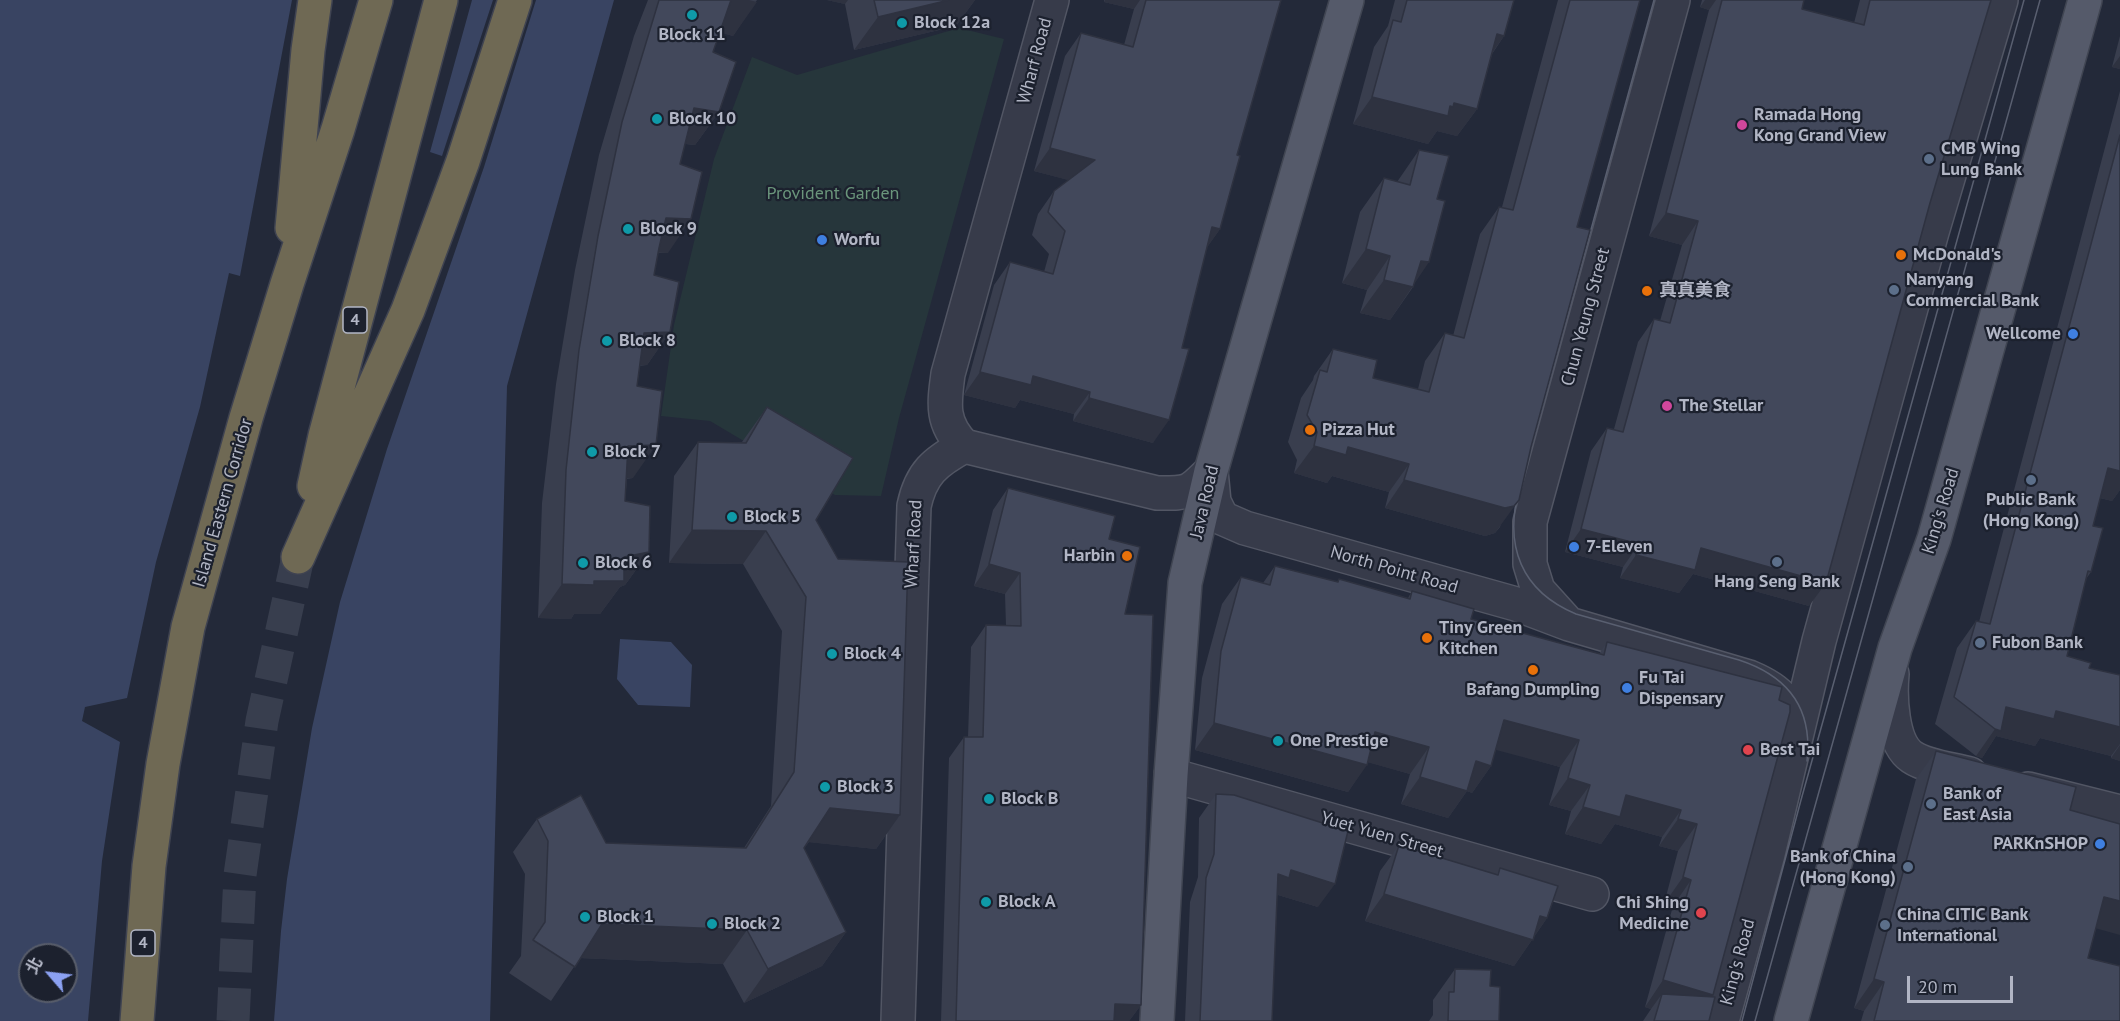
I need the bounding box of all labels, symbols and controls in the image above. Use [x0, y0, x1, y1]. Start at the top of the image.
marker: Block 11 [685, 8, 699, 22]
place label: Block 12a [914, 12, 990, 34]
street label: Wharf Road [1013, 15, 1057, 107]
marker: Block 12a [895, 16, 909, 30]
place label: Block 11 [658, 24, 726, 46]
place label: Ramada Hong Kong Grand View [1754, 104, 1886, 146]
place label: Block 10 [669, 108, 736, 130]
marker: Block 10 [650, 112, 664, 126]
marker: Ramada Hong Kong Grand View [1735, 118, 1749, 132]
place label: CMB Wing Lung Bank [1941, 138, 2022, 180]
marker: CMB Wing Lung Bank [1922, 152, 1936, 166]
park label: Provident Garden [767, 183, 899, 205]
place label: Block 9 [640, 218, 697, 240]
marker: Block 9 [621, 222, 635, 236]
place label: Worfu [834, 229, 880, 251]
marker: Worfu [815, 233, 829, 247]
place label: McDonald's [1913, 244, 2001, 266]
street label: Chun Yeung Street [1557, 246, 1615, 388]
marker: McDonald's [1894, 248, 1908, 262]
place label: Nanyang Commercial Bank [1906, 269, 2039, 312]
place label: 真真美食 [1659, 280, 1731, 302]
marker: Nanyang Commercial Bank [1887, 283, 1901, 297]
marker: 真真美食 [1640, 284, 1654, 298]
road number: 4 [343, 307, 367, 333]
place label: Wellcome [1986, 323, 2061, 345]
marker: Wellcome [2066, 327, 2080, 341]
place label: Block 8 [619, 330, 676, 352]
marker: Block 8 [600, 334, 614, 348]
place label: The Stellar [1679, 395, 1763, 417]
marker: The Stellar [1660, 399, 1674, 413]
street label: Island Eastern Corridor [188, 416, 258, 590]
place label: Pizza Hut [1322, 419, 1395, 441]
marker: Pizza Hut [1303, 423, 1317, 437]
place label: Block 7 [604, 441, 661, 463]
marker: Block 7 [585, 445, 599, 459]
street label: Java Road [1186, 463, 1224, 541]
street label: King's Road [1918, 465, 1964, 557]
marker: Public Bank (Hong Kong) [2024, 473, 2038, 487]
place label: Public Bank (Hong Kong) [1983, 489, 2079, 532]
street label: Wharf Road [901, 499, 927, 589]
place label: Block 5 [744, 506, 801, 528]
marker: Block 5 [725, 510, 739, 524]
place label: 7-Eleven [1586, 536, 1653, 558]
marker: 7-Eleven [1567, 540, 1581, 554]
street label: North Point Road [1328, 541, 1460, 599]
place label: Harbin [1064, 545, 1115, 567]
marker: Harbin [1120, 549, 1134, 563]
place label: Block 6 [595, 552, 652, 574]
marker: Hang Seng Bank [1770, 555, 1784, 569]
marker: Block 6 [576, 556, 590, 570]
place label: Hang Seng Bank [1714, 571, 1840, 593]
place label: Tiny Green Kitchen [1439, 617, 1522, 660]
marker: Tiny Green Kitchen [1420, 631, 1434, 645]
place label: Fubon Bank [1992, 632, 2083, 654]
marker: Fubon Bank [1973, 636, 1987, 650]
place label: Block 4 [844, 643, 901, 665]
marker: Block 4 [825, 647, 839, 661]
marker: Bafang Dumpling [1526, 663, 1540, 677]
place label: Fu Tai Dispensary [1639, 667, 1723, 710]
place label: Bafang Dumpling [1466, 679, 1600, 701]
marker: Fu Tai Dispensary [1620, 681, 1634, 695]
place label: One Prestige [1290, 730, 1388, 752]
marker: One Prestige [1271, 734, 1285, 748]
place label: Best Tai [1760, 739, 1820, 761]
marker: Best Tai [1741, 743, 1755, 757]
place label: Block 3 [837, 776, 894, 798]
marker: Block 3 [818, 780, 832, 794]
place label: Bank of East Asia [1943, 783, 2012, 826]
place label: Block B [1001, 788, 1058, 810]
marker: Block B [982, 792, 996, 806]
marker: Bank of East Asia [1924, 797, 1938, 811]
street label: Yuet Yuen Street [1318, 807, 1446, 863]
place label: PARKnSHOP [1993, 833, 2088, 855]
marker: PARKnSHOP [2093, 837, 2107, 851]
place label: Bank of China (Hong Kong) [1790, 846, 1896, 888]
marker: Bank of China (Hong Kong) [1901, 860, 1915, 874]
place label: Block A [998, 891, 1056, 913]
place label: Chi Shing Medicine [1616, 892, 1689, 934]
marker: Block A [979, 895, 993, 909]
place label: China CITIC Bank International [1897, 904, 2028, 946]
place label: Block 1 [597, 906, 654, 928]
marker: Chi Shing Medicine [1694, 906, 1708, 920]
marker: Block 1 [578, 910, 592, 924]
place label: Block 2 [724, 913, 781, 935]
street label: King's Road [1716, 916, 1760, 1008]
marker: Block 2 [705, 917, 719, 931]
marker: China CITIC Bank International [1878, 918, 1892, 932]
road number: 4 [131, 930, 155, 956]
north arrow [18, 943, 78, 1003]
text: 北 [21, 954, 46, 977]
scale bar [1910, 964, 2016, 1002]
text: 20 m [1918, 975, 1957, 998]

